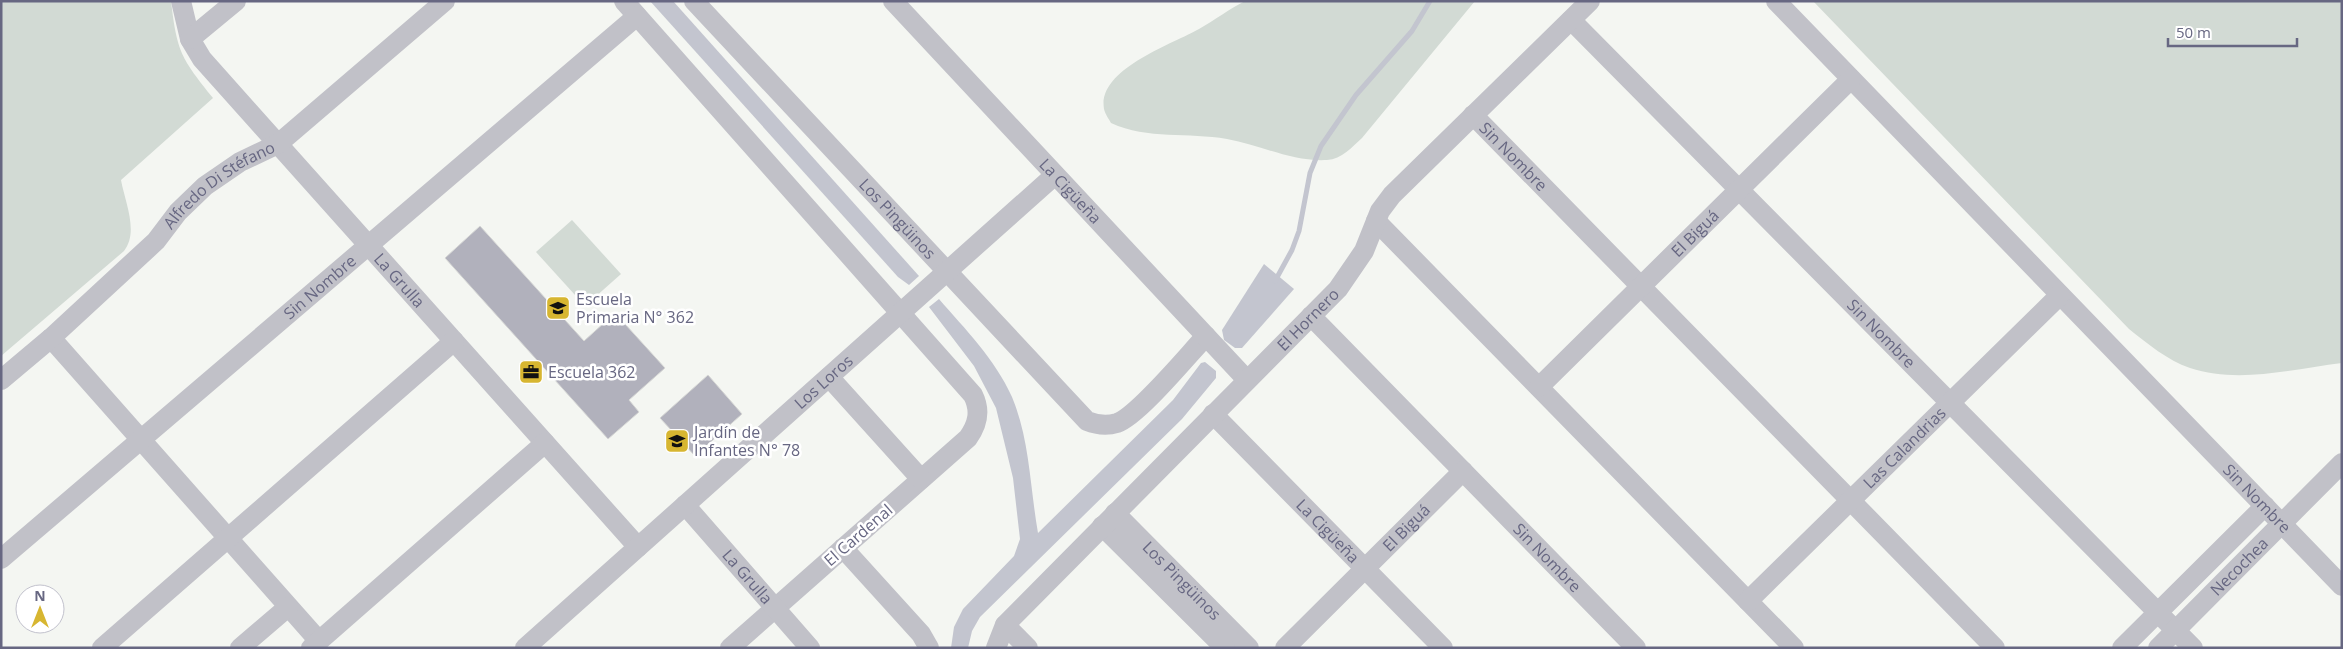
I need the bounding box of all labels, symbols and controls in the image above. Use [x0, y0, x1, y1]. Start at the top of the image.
scale bar [2168, 15, 2297, 47]
text: 50 m [2176, 22, 2211, 42]
street label: Sin Nombre [1475, 117, 1552, 196]
street label: Alfredo Di Stéfano [158, 136, 278, 233]
street label: La Cigüeña [1035, 154, 1106, 228]
street label: Los Pingüinos [854, 174, 941, 264]
street label: El Biguá [1666, 205, 1724, 262]
street label: La Grulla [369, 248, 430, 312]
street label: Sin Nombre [279, 250, 361, 324]
street label: El Hornero [1272, 283, 1344, 356]
place label: Escuela Primaria N° 362 [576, 288, 694, 328]
street label: Sin Nombre [1842, 294, 1920, 373]
school or university icon: Escuela Primaria N° 362 [545, 295, 571, 321]
street label: Los Loros [789, 350, 857, 414]
office icon: Escuela 362 [518, 359, 544, 385]
place label: Escuela 362 [548, 361, 636, 383]
street label: Las Calandrias [1858, 402, 1950, 493]
place label: Jardín de Infantes N° 78 [692, 421, 800, 461]
school or university icon: Jardín de Infantes N° 78 [664, 428, 690, 454]
street label: Sin Nombre [2218, 459, 2296, 538]
street label: La Cigüeña [1291, 494, 1364, 568]
street label: El Cardenal [819, 499, 897, 571]
street label: El Biguá [1378, 499, 1435, 556]
street label: Sin Nombre [1509, 518, 1586, 597]
street label: Necochea [2205, 533, 2273, 600]
street label: Los Pingüinos [1138, 536, 1226, 625]
street label: La Grulla [717, 544, 778, 609]
north arrow [15, 584, 65, 634]
text: N [34, 586, 46, 605]

